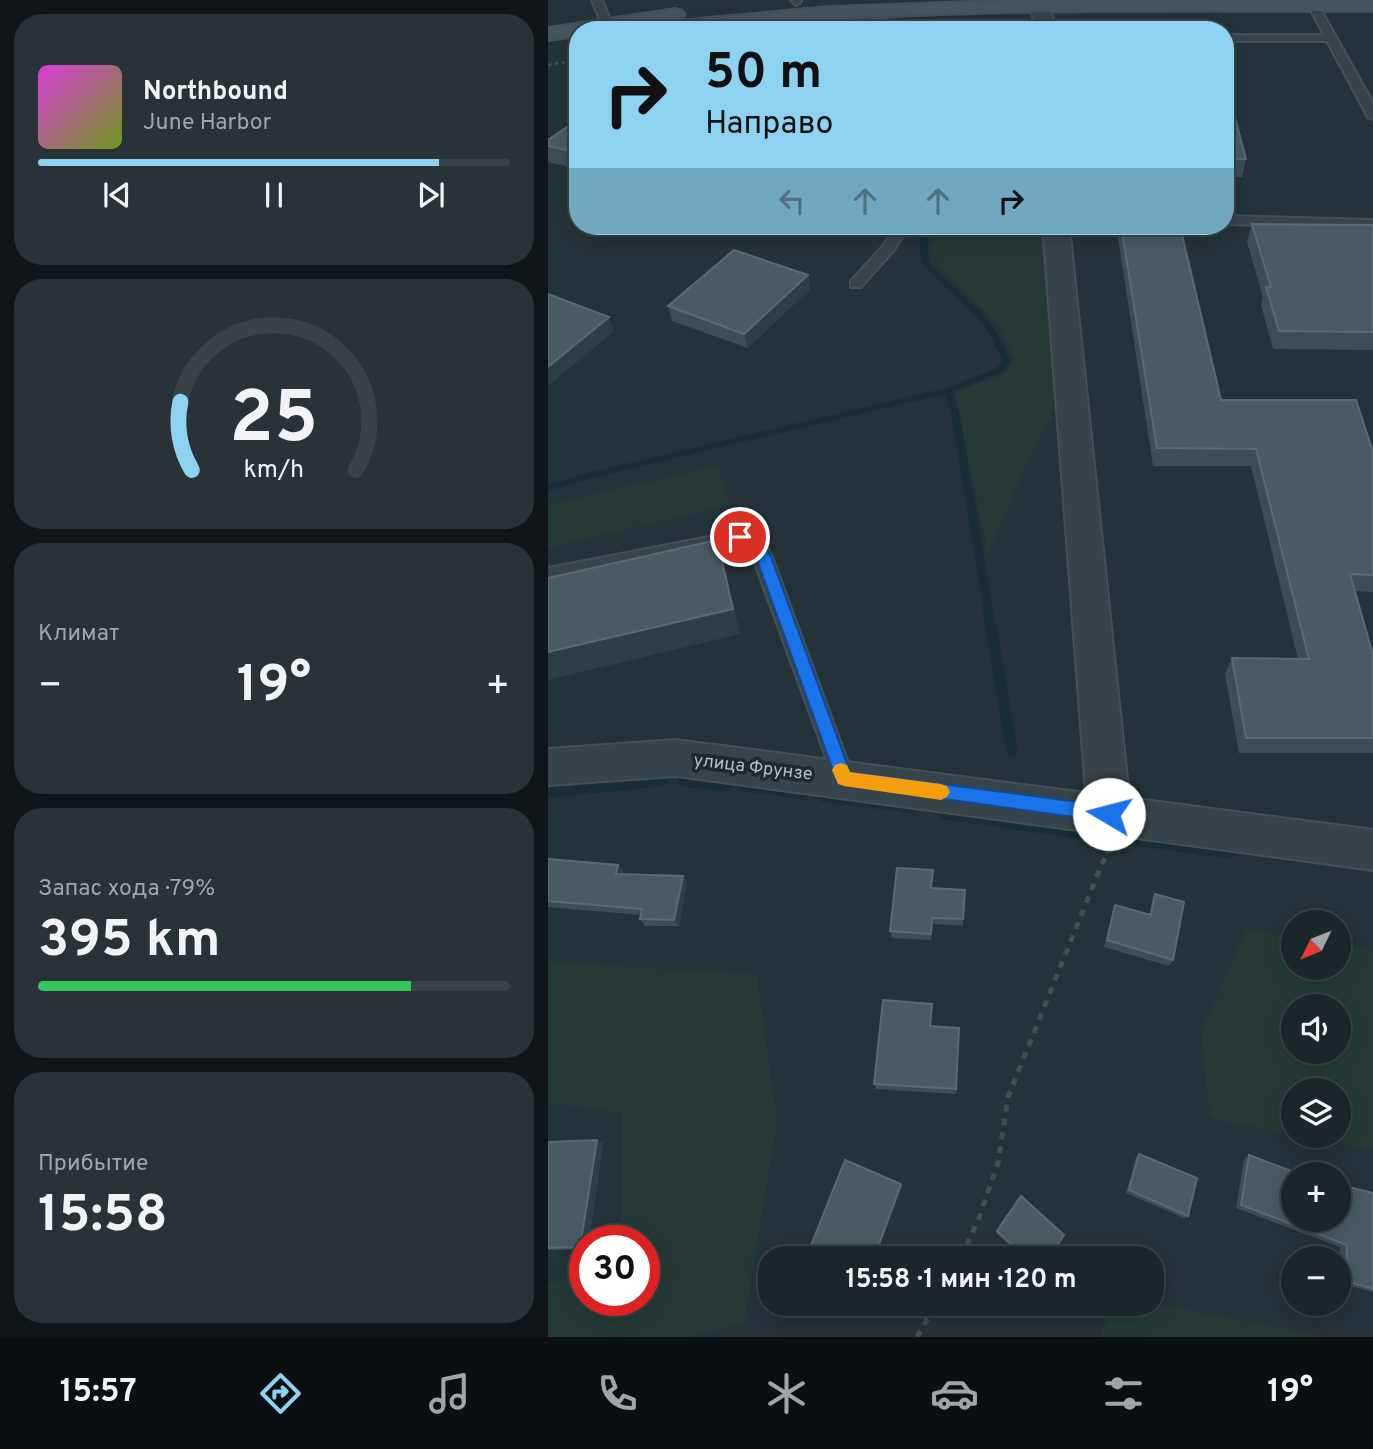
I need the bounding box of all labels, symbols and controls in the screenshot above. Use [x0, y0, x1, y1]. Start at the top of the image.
text: 50 m [705, 44, 822, 106]
icon: right [590, 49, 681, 140]
text: Northbound [143, 76, 288, 109]
text: Направо [705, 105, 833, 145]
text: June Harbor [143, 109, 271, 138]
icon: previous [98, 176, 136, 214]
icon: pause [255, 176, 293, 214]
icon: next [412, 176, 450, 214]
icon: left [773, 182, 811, 220]
icon: ahead [846, 182, 884, 220]
icon: ahead [919, 182, 957, 220]
icon: right [992, 182, 1030, 220]
text: 25 [230, 376, 319, 468]
text: km/h [244, 455, 304, 487]
pin [710, 507, 770, 567]
icon: arrive [721, 518, 759, 556]
text: Климат [38, 620, 119, 649]
text: 19° [237, 654, 311, 720]
text: − [38, 663, 63, 712]
text: + [485, 663, 510, 712]
street label: улица Фрунзе [692, 749, 814, 787]
position arrow [1072, 777, 1146, 851]
text: Запас хода · 79% [38, 875, 215, 904]
text: 395 km [38, 909, 221, 975]
north arrow [1281, 910, 1351, 980]
map controls [1281, 910, 1351, 1316]
button: sound [1281, 994, 1351, 1064]
button: layers [1281, 1078, 1351, 1148]
text: Прибытие [38, 1150, 148, 1179]
button: + [1281, 1162, 1351, 1232]
text: 15:58 [38, 1184, 168, 1250]
speed limit sign: 30 [569, 1225, 660, 1316]
button: − [1281, 1246, 1351, 1316]
text: 15:58 · 1 мин · 120 m [845, 1264, 1077, 1297]
icon: directions [256, 1369, 305, 1418]
icon: music [425, 1369, 474, 1418]
icon: phone [593, 1369, 642, 1418]
icon: climate [762, 1369, 811, 1418]
icon: car [930, 1369, 979, 1418]
icon: filters [1099, 1369, 1148, 1418]
text: 15:57 [60, 1373, 137, 1413]
text: 19° [1267, 1373, 1313, 1413]

